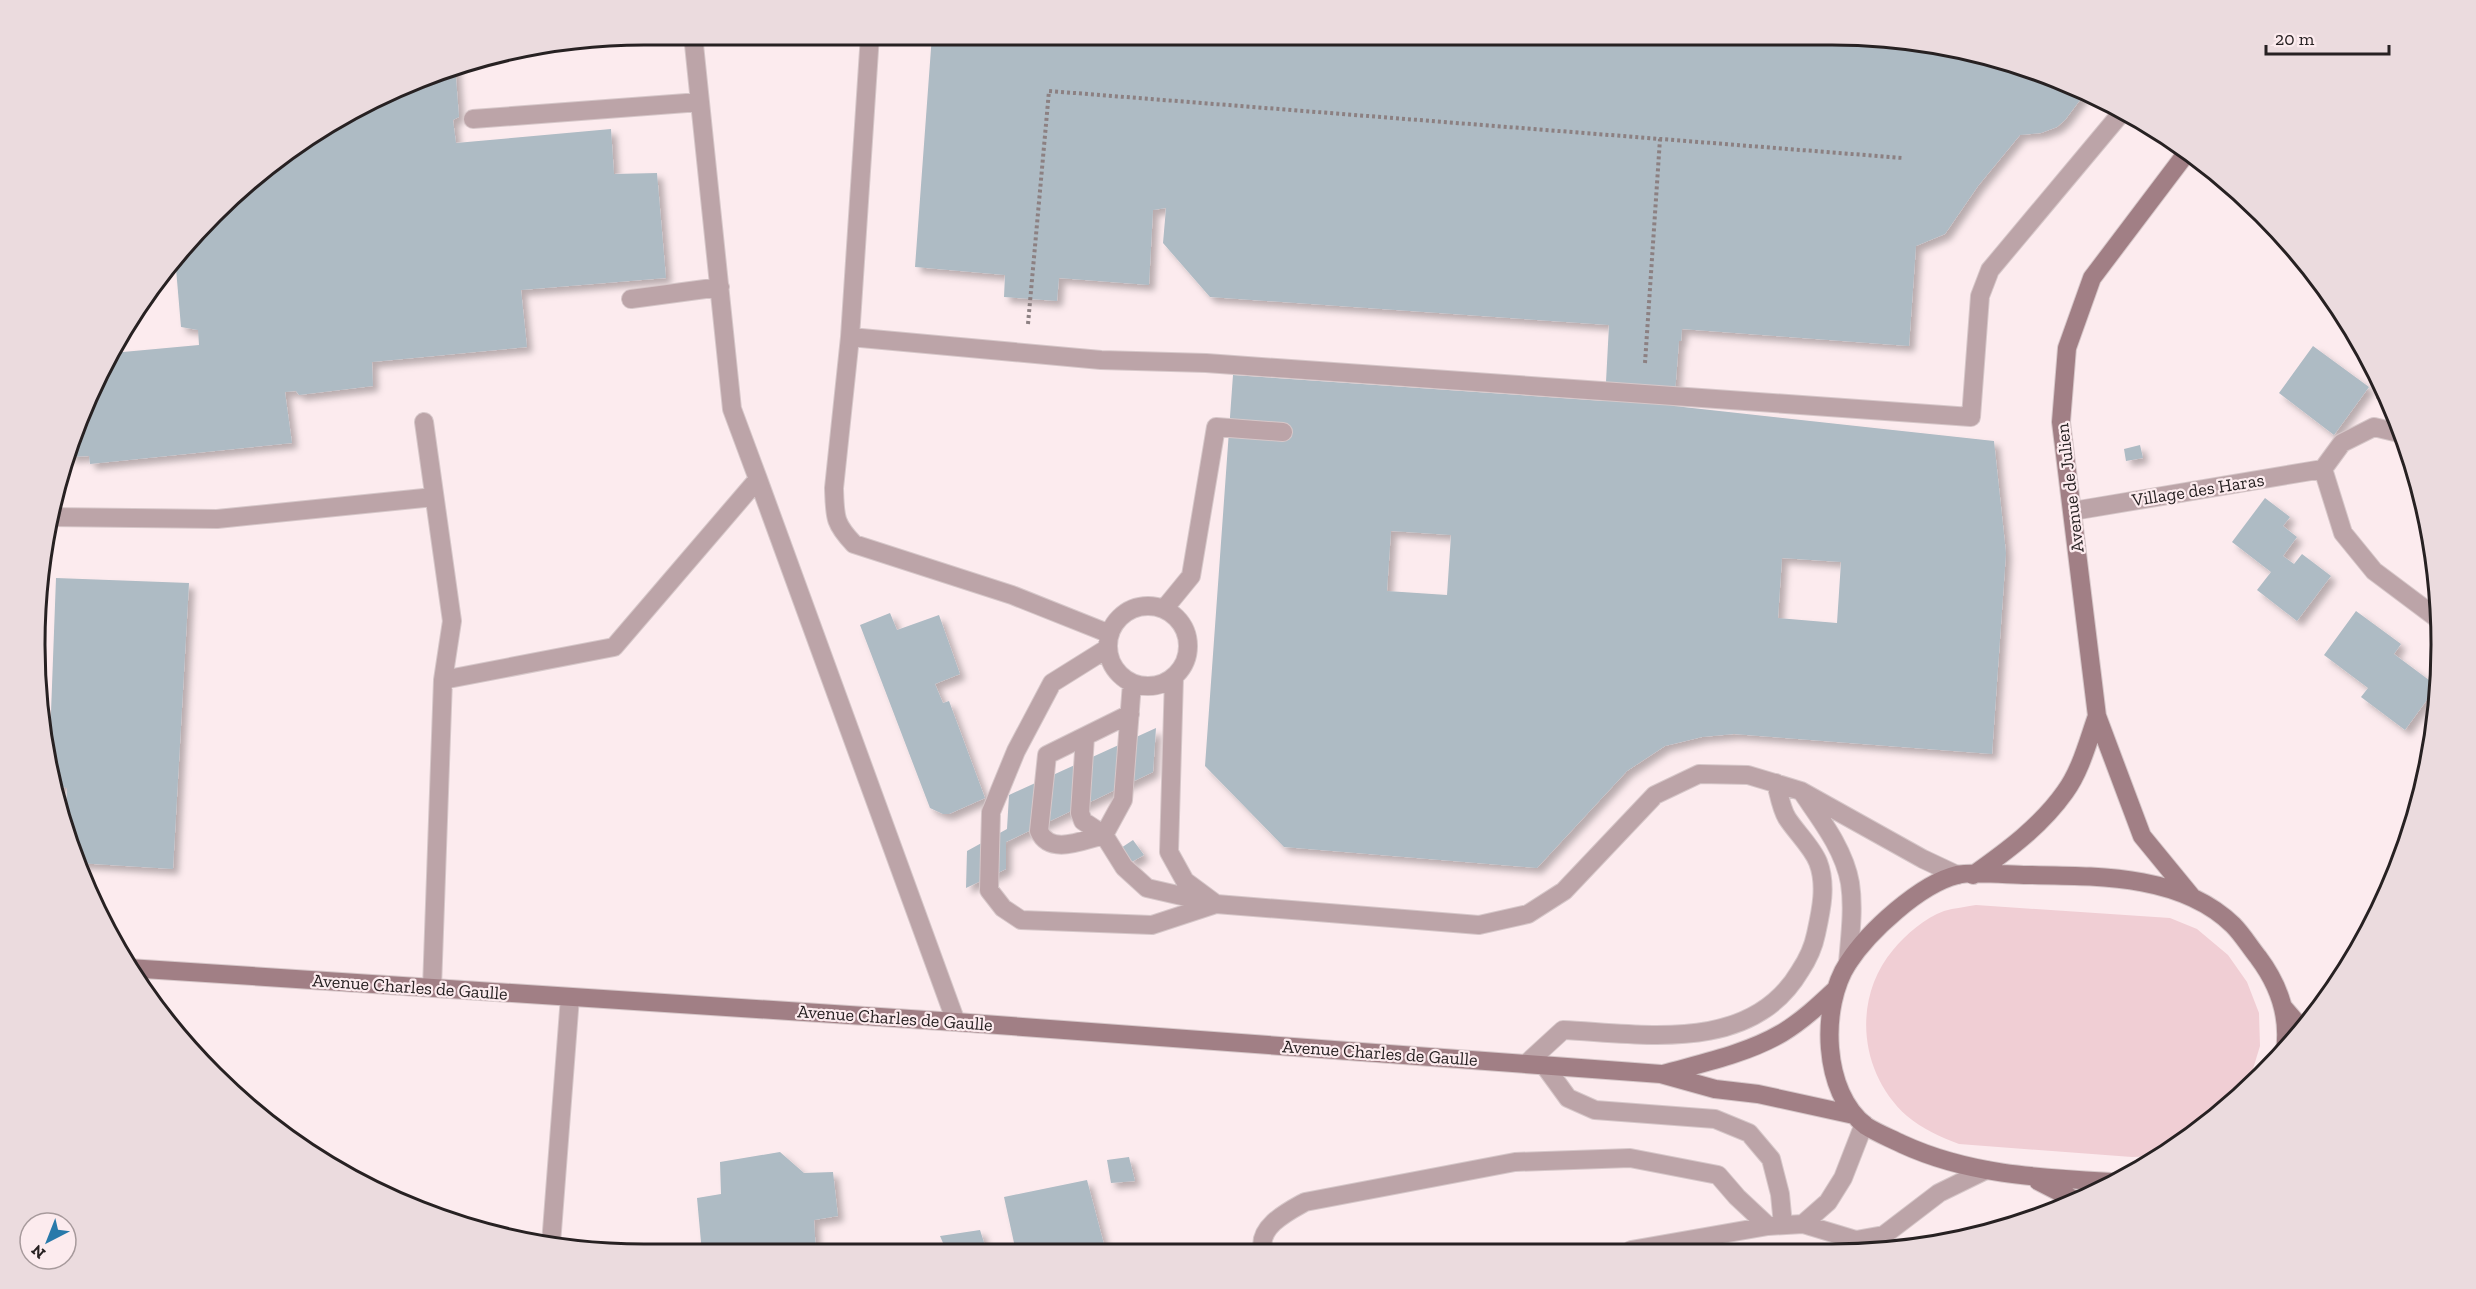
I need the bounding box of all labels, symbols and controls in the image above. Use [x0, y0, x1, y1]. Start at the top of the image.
scale bar [2266, 18, 2389, 56]
text: 20 m [2275, 28, 2315, 50]
street label: Avenue de Julien [2051, 422, 2089, 554]
street label: Village des Haras [2129, 469, 2266, 511]
street label: Avenue Charles de Gaulle [312, 969, 508, 1005]
street label: Avenue Charles de Gaulle [797, 1000, 993, 1036]
street label: Avenue Charles de Gaulle [1282, 1035, 1478, 1071]
north arrow [18, 1211, 78, 1271]
text: N [27, 1241, 49, 1263]

